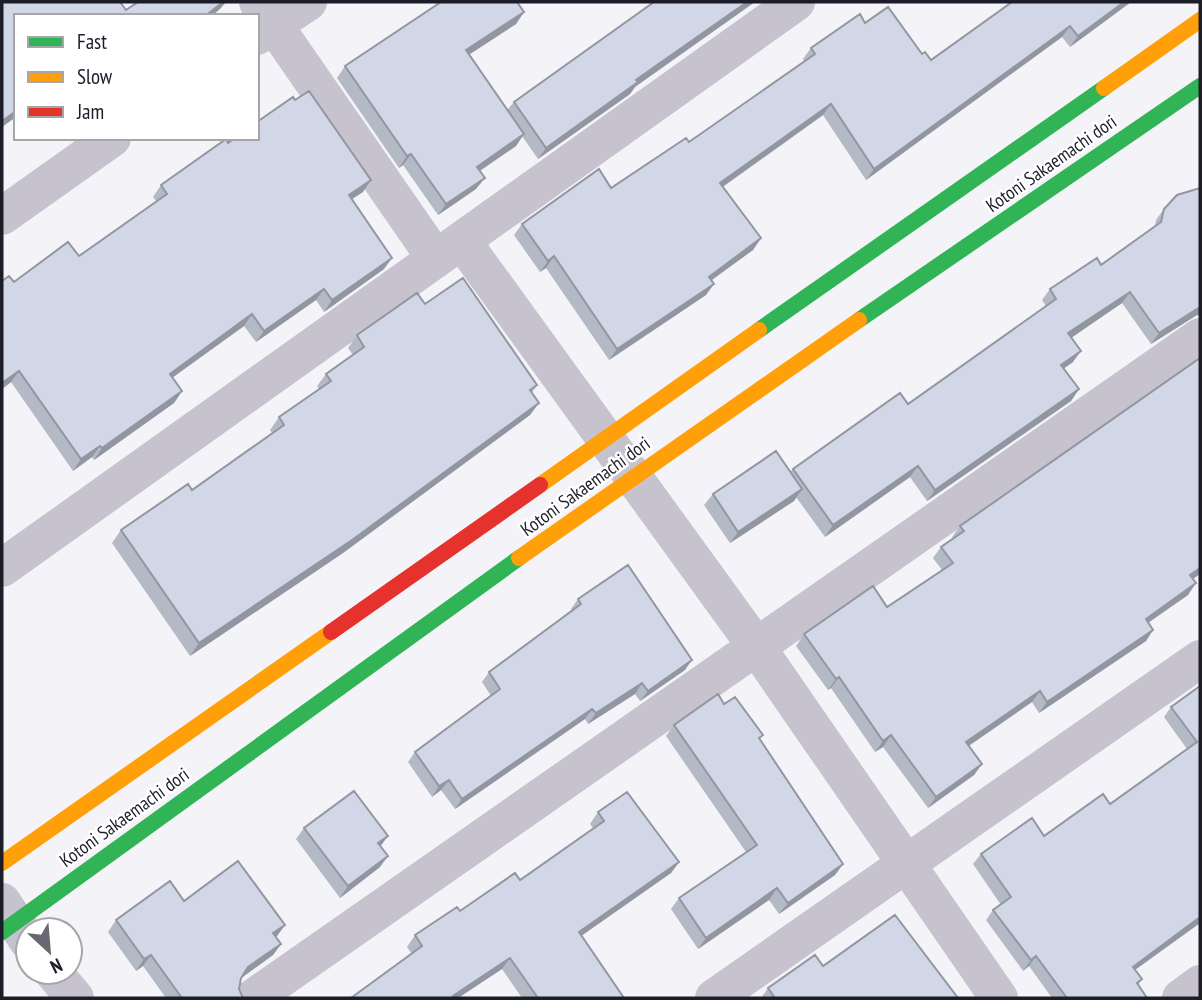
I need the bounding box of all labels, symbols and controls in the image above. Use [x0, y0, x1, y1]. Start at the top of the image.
legend [14, 14, 259, 140]
text: Fast [77, 28, 107, 55]
text: Slow [77, 63, 113, 90]
text: Jam [76, 98, 104, 125]
street label: Kotoni Sakaemachi dori [981, 109, 1121, 217]
street label: Kotoni Sakaemachi dori [516, 431, 654, 541]
street label: Kotoni Sakaemachi dori [55, 762, 193, 872]
north arrow [14, 916, 84, 986]
text: N [47, 953, 66, 979]

